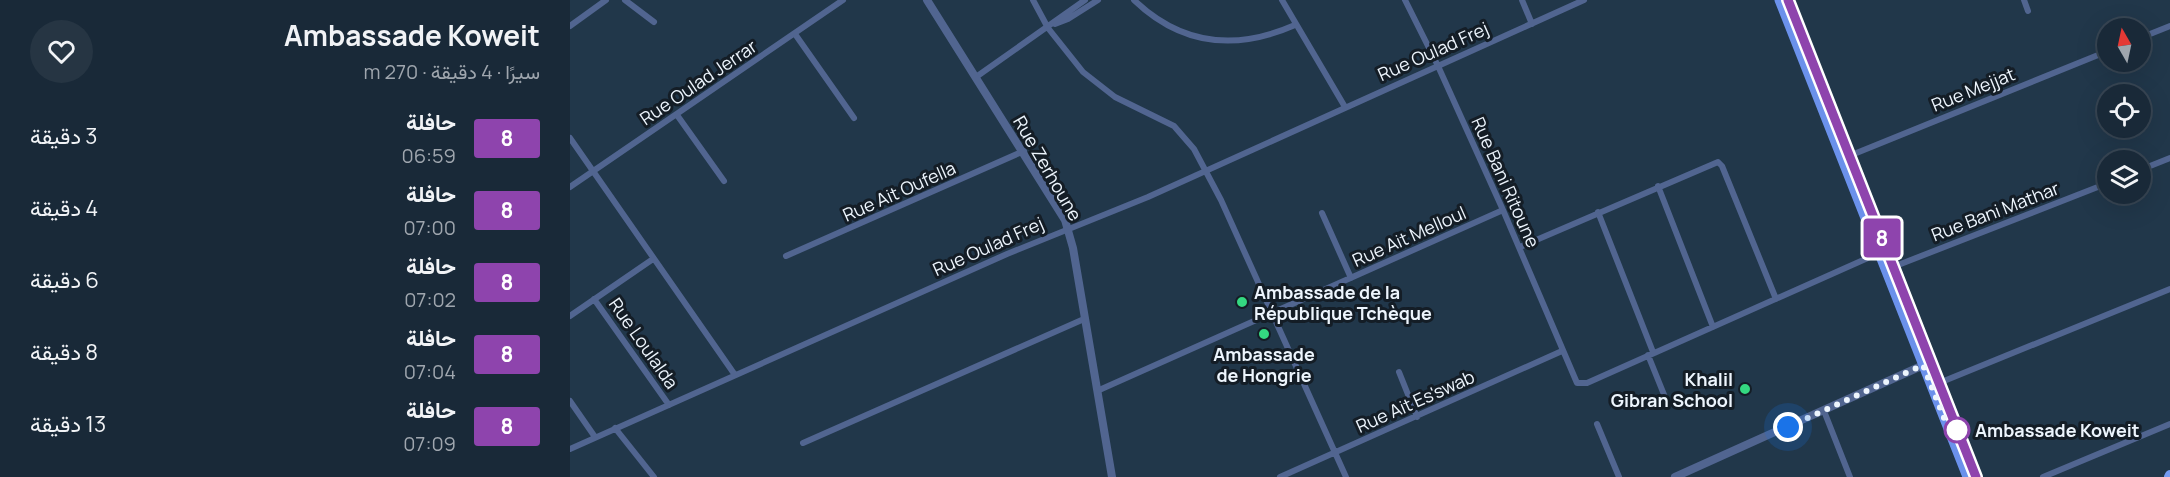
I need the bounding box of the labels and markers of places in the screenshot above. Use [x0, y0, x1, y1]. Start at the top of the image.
place label: Ambassade de la République Tchèque [1254, 280, 1432, 325]
marker: Ambassade de la République Tchèque [1235, 295, 1249, 309]
marker: Ambassade de Hongrie [1257, 327, 1271, 341]
place label: Ambassade de Hongrie [1213, 342, 1315, 387]
place label: Khalil Gibran School [1611, 367, 1733, 412]
marker: Khalil Gibran School [1738, 382, 1752, 396]
marker: Ambassade Koweit [1944, 417, 1970, 443]
place label: Ambassade Koweit [1975, 418, 2140, 442]

